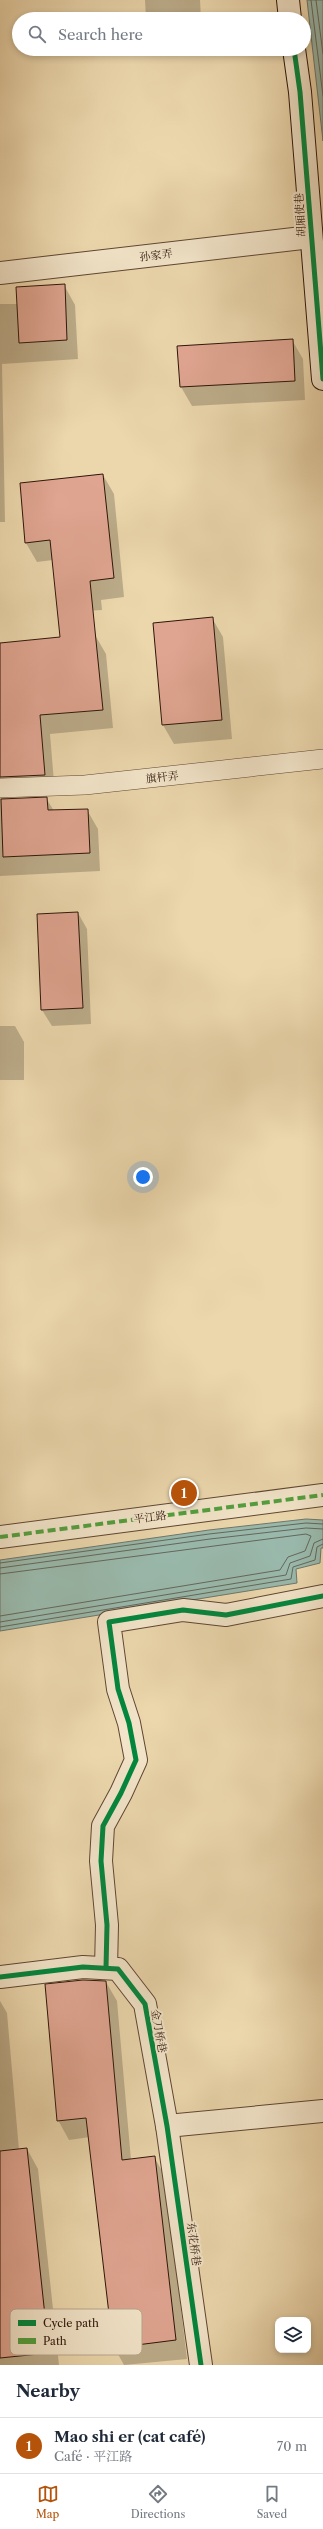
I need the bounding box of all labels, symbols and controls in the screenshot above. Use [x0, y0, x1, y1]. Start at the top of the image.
search box [12, 12, 311, 56]
icon: search [26, 23, 48, 45]
text: Search here [58, 25, 143, 44]
street label: 胡厢使巷 [291, 193, 309, 237]
street label: 孙家弄 [139, 246, 173, 264]
street label: 旗杆弄 [145, 768, 179, 786]
your location [133, 1167, 153, 1187]
pin: 1 [171, 1478, 197, 1508]
street label: 平江路 [133, 1508, 167, 1526]
street label: 金刀桥巷 [148, 2008, 170, 2054]
street label: 东花桥巷 [184, 2221, 204, 2267]
legend [10, 2309, 142, 2355]
text: Cycle path [43, 2316, 99, 2330]
map controls [275, 2317, 311, 2353]
button: layers [275, 2317, 311, 2353]
text: Path [43, 2334, 67, 2348]
text: Nearby [16, 2381, 80, 2401]
text: Mao shi er (cat café) [54, 2427, 206, 2446]
text: 1 [26, 2438, 32, 2454]
text: 70 m [277, 2438, 307, 2454]
text: Café · 平江路 [54, 2448, 132, 2464]
tab: Map [36, 2483, 59, 2521]
tab: Directions [131, 2483, 185, 2521]
tab: Saved [257, 2483, 287, 2521]

